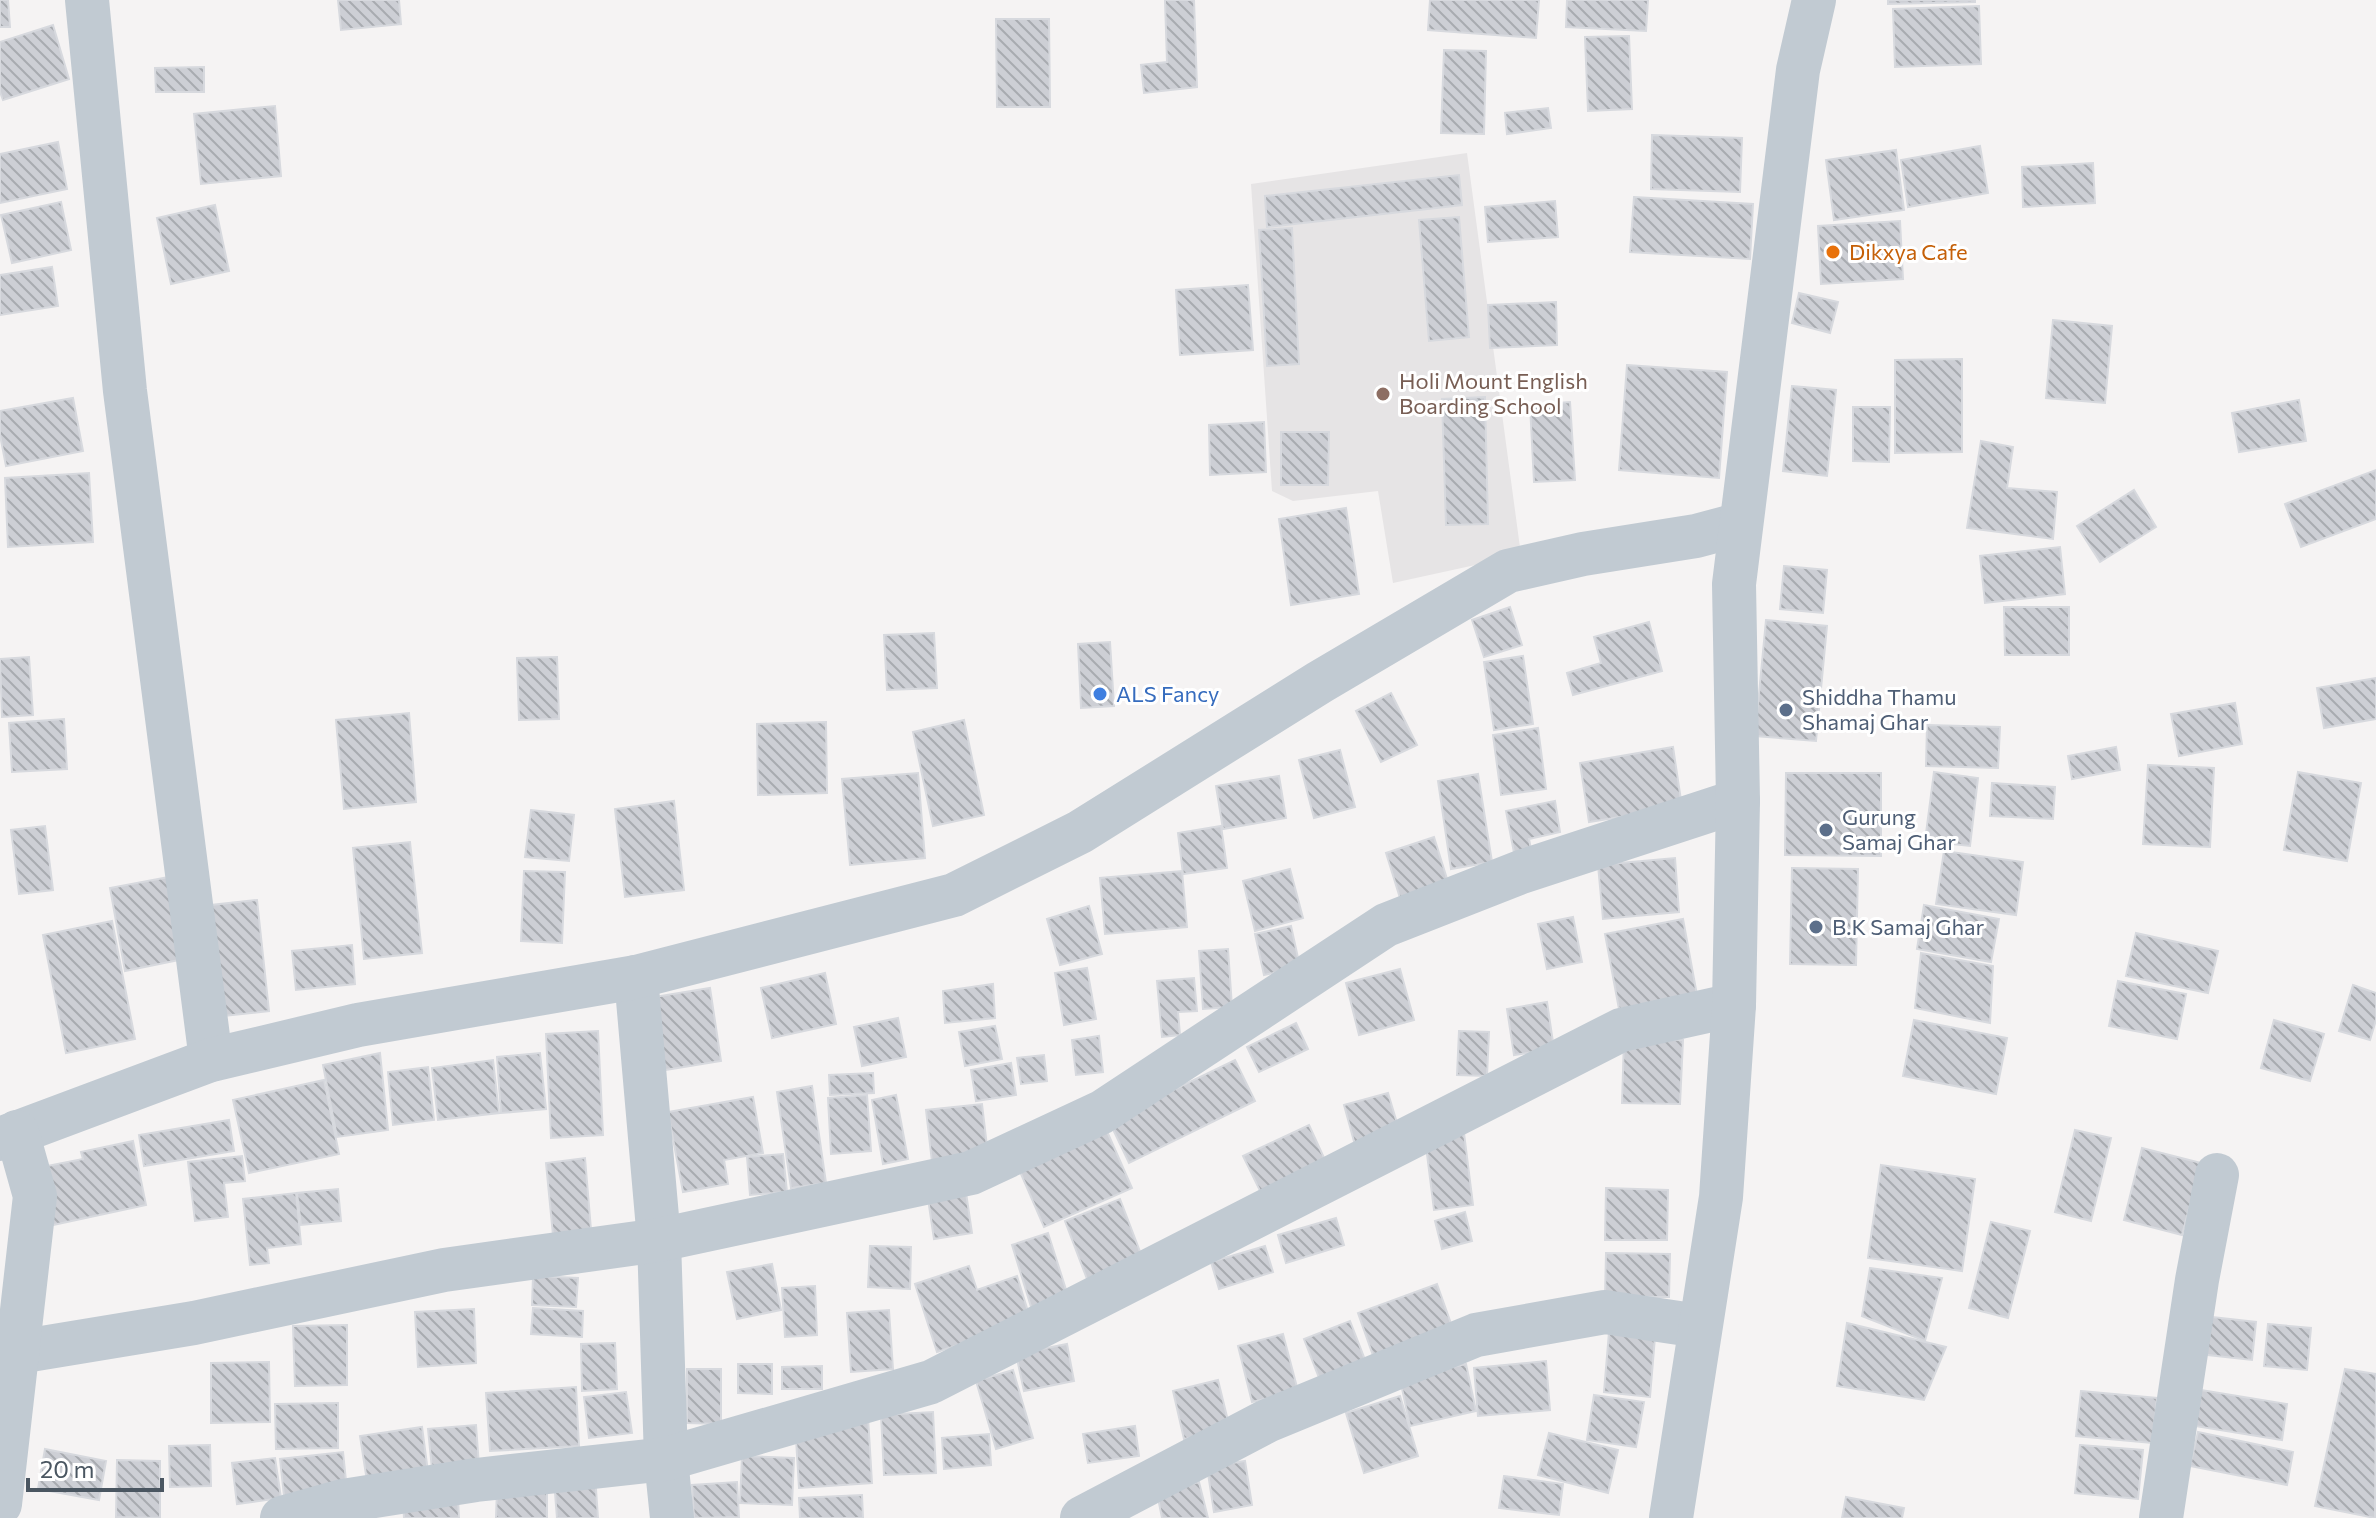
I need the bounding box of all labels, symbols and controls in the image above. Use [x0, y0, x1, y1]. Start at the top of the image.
place label: Dikxya Cafe [1849, 238, 1968, 265]
marker: Dikxya Cafe [1824, 243, 1842, 261]
place label: Holi Mount English Boarding School [1399, 367, 1588, 419]
marker: Holi Mount English Boarding School [1374, 385, 1392, 403]
place label: ALS Fancy [1116, 680, 1219, 707]
place label: Shiddha Thamu Shamaj Ghar [1802, 683, 1957, 735]
marker: ALS Fancy [1091, 685, 1109, 703]
marker: Shiddha Thamu Shamaj Ghar [1777, 701, 1795, 719]
place label: Gurung Samaj Ghar [1842, 803, 1956, 855]
marker: Gurung Samaj Ghar [1817, 821, 1835, 839]
place label: B.K Samaj Ghar [1832, 913, 1985, 940]
marker: B.K Samaj Ghar [1807, 918, 1825, 936]
scale bar [28, 1442, 162, 1492]
text: 20 m [40, 1454, 94, 1483]

